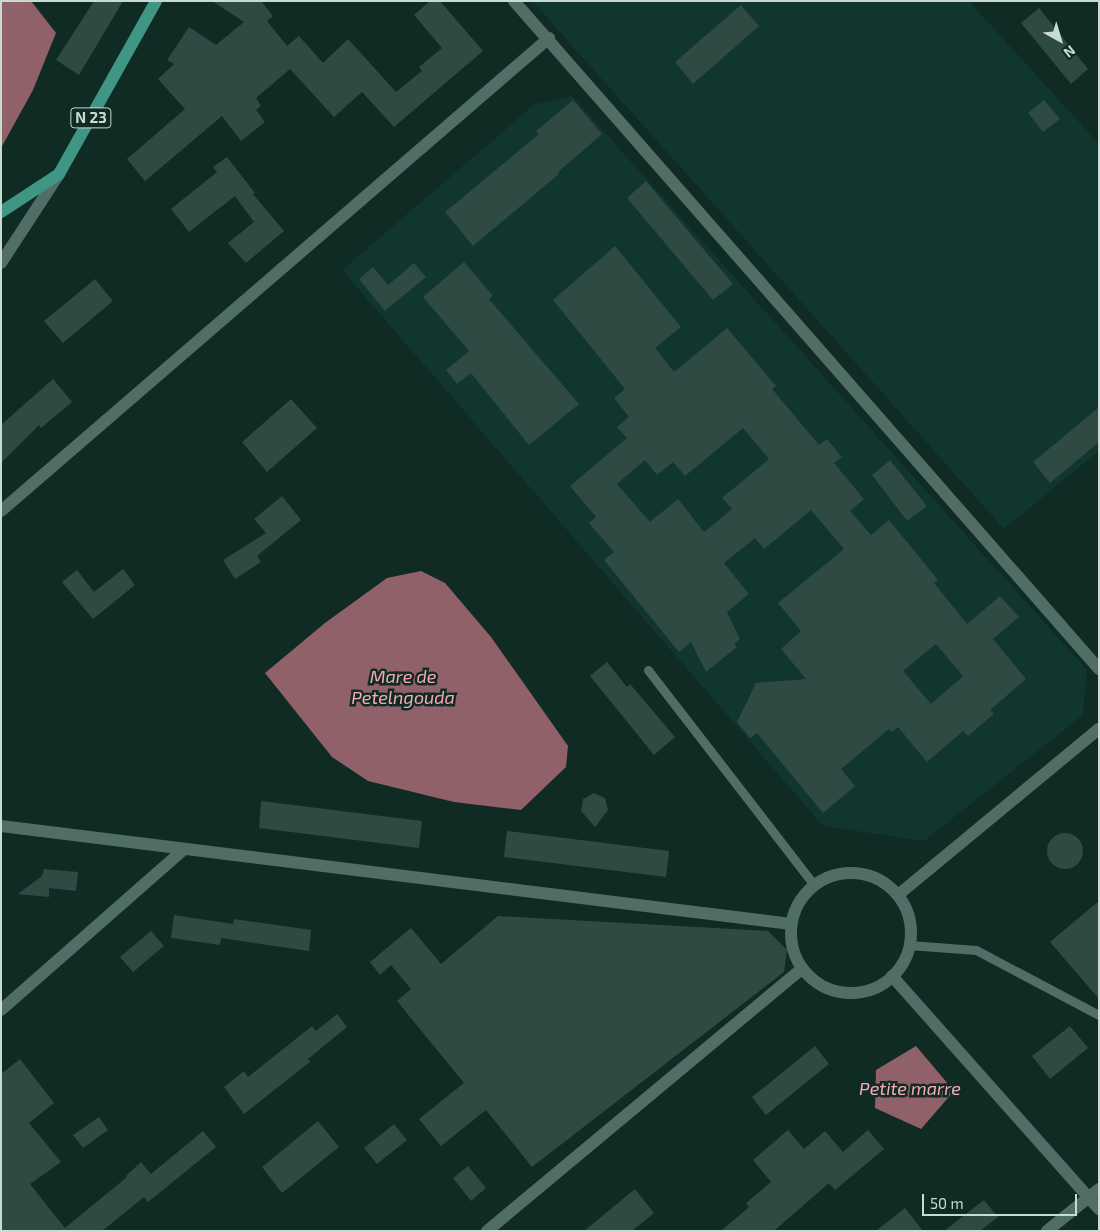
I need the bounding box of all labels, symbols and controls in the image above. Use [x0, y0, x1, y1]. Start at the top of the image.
north arrow [1035, 15, 1085, 65]
text: N [1060, 42, 1079, 62]
road number: N 23 [70, 106, 112, 130]
water label: Mare de Petelngouda [351, 666, 455, 709]
water label: Petite marre [859, 1077, 961, 1099]
scale bar [925, 1184, 1080, 1216]
text: 50 m [930, 1194, 964, 1212]

